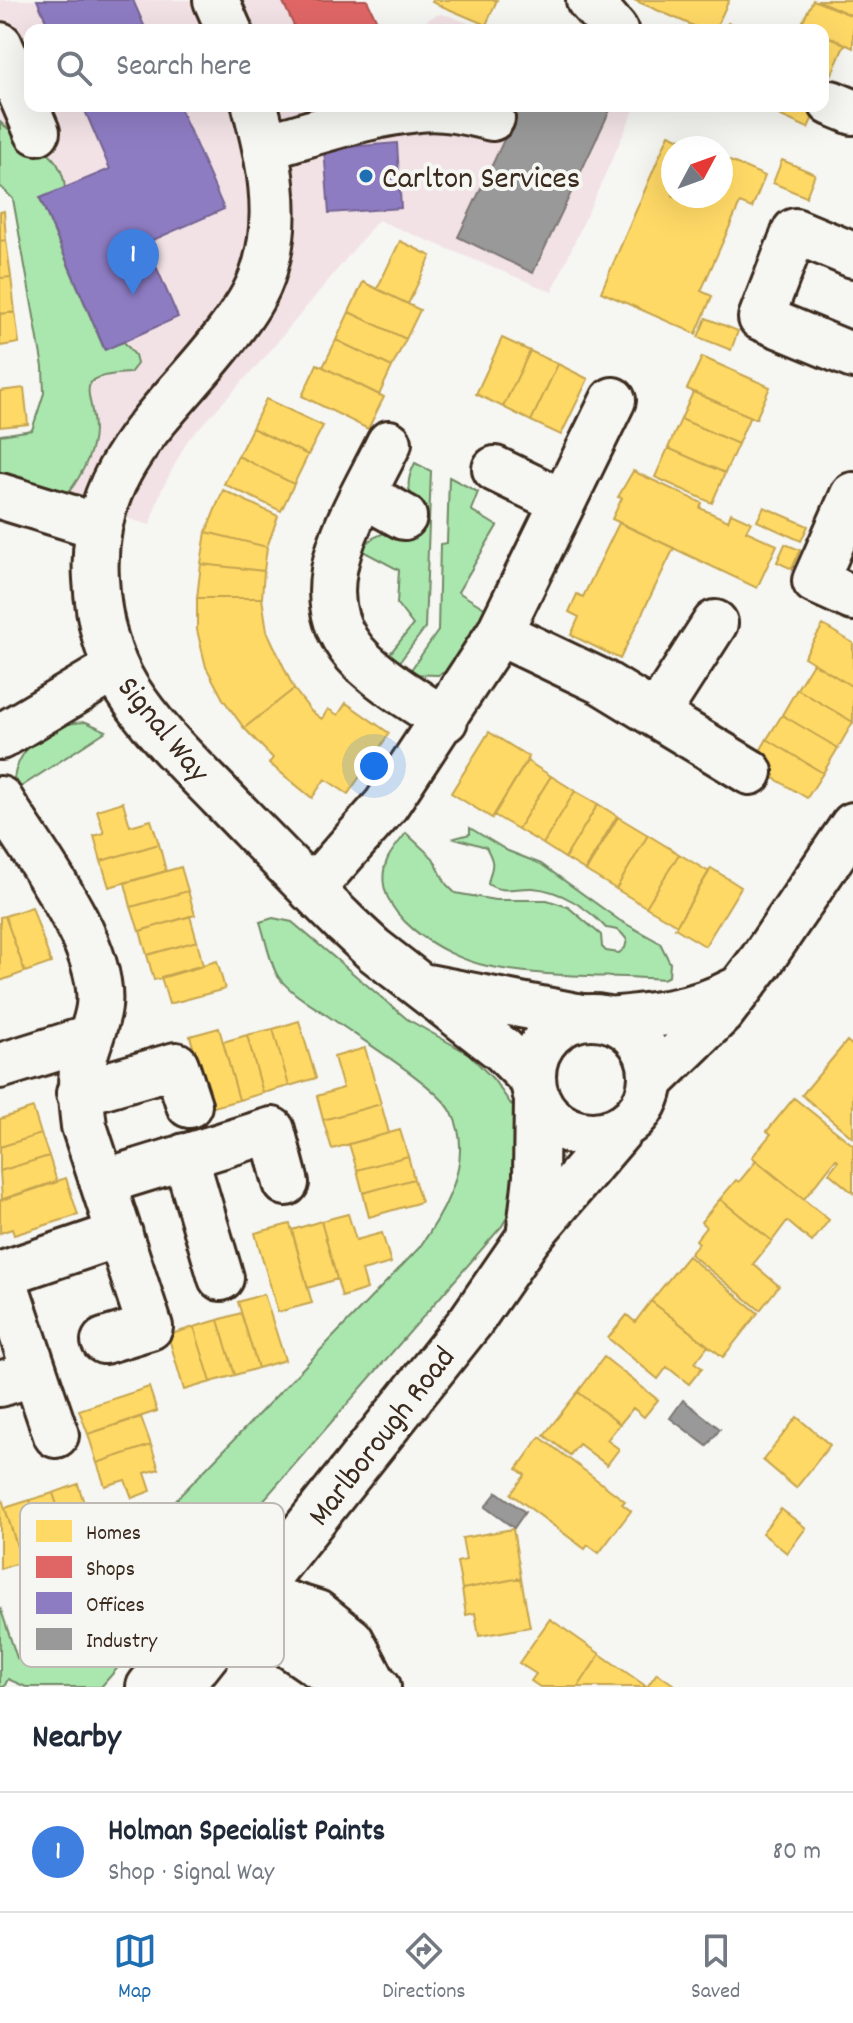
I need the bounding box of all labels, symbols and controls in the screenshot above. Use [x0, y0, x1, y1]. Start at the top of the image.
search box [24, 24, 829, 112]
icon: search [52, 46, 96, 90]
text: Search here [116, 47, 252, 90]
north arrow [661, 136, 733, 208]
place label: Carlton Services [382, 158, 580, 204]
marker: Carlton Services [357, 167, 375, 185]
pin: 1 [107, 229, 159, 295]
street label: Signal Way [104, 668, 219, 795]
your location [354, 746, 394, 786]
street label: Marlborough Road [299, 1338, 469, 1538]
legend [20, 1503, 284, 1667]
text: Homes [86, 1519, 141, 1550]
text: Shops [86, 1555, 135, 1586]
text: Offices [86, 1591, 145, 1622]
text: Industry [86, 1627, 158, 1658]
text: Nearby [32, 1715, 121, 1764]
text: Holman Specialist Paints [108, 1812, 385, 1855]
text: 1 [55, 1834, 61, 1871]
text: 80 m [773, 1834, 821, 1871]
text: Shop · Signal Way [108, 1855, 274, 1892]
tab: Map [113, 1929, 157, 2008]
tab: Directions [382, 1929, 466, 2008]
tab: Saved [691, 1929, 740, 2008]

